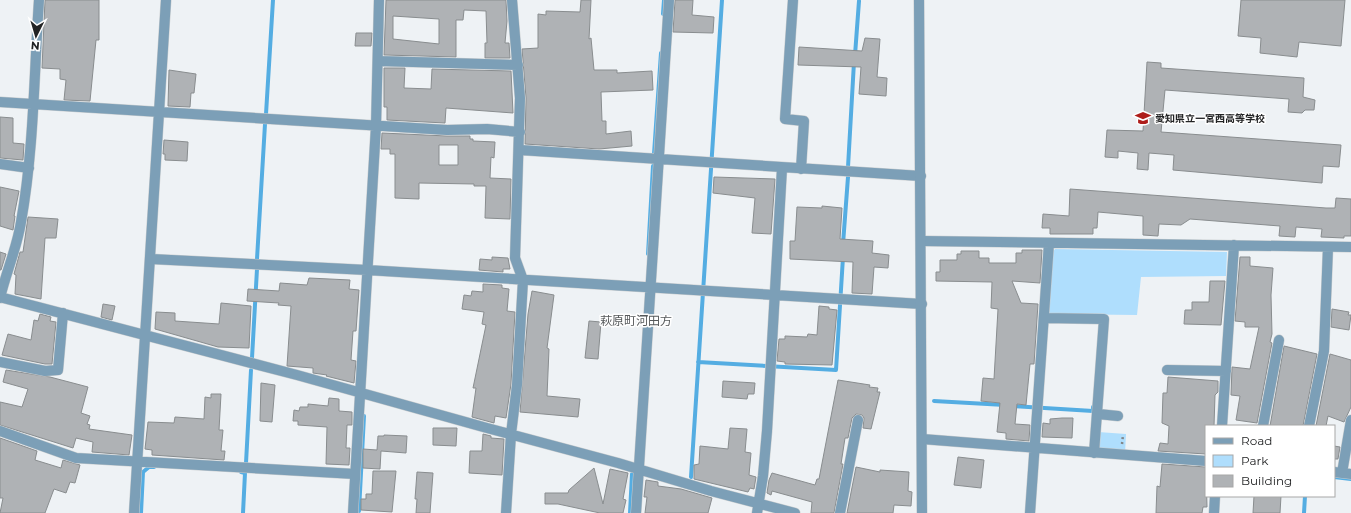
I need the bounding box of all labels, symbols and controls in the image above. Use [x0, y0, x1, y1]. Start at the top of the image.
north arrow [16, 16, 56, 56]
text: N [30, 39, 40, 53]
school or university icon: 愛知県立一宮西高等学校 [1134, 109, 1152, 127]
place label: 愛知県立一宮西高等学校 [1155, 112, 1265, 125]
district label: 萩原町河田方 [600, 313, 672, 328]
legend [1205, 425, 1335, 497]
text: Road [1241, 433, 1272, 448]
text: Park [1241, 453, 1269, 468]
text: Building [1241, 473, 1292, 488]

